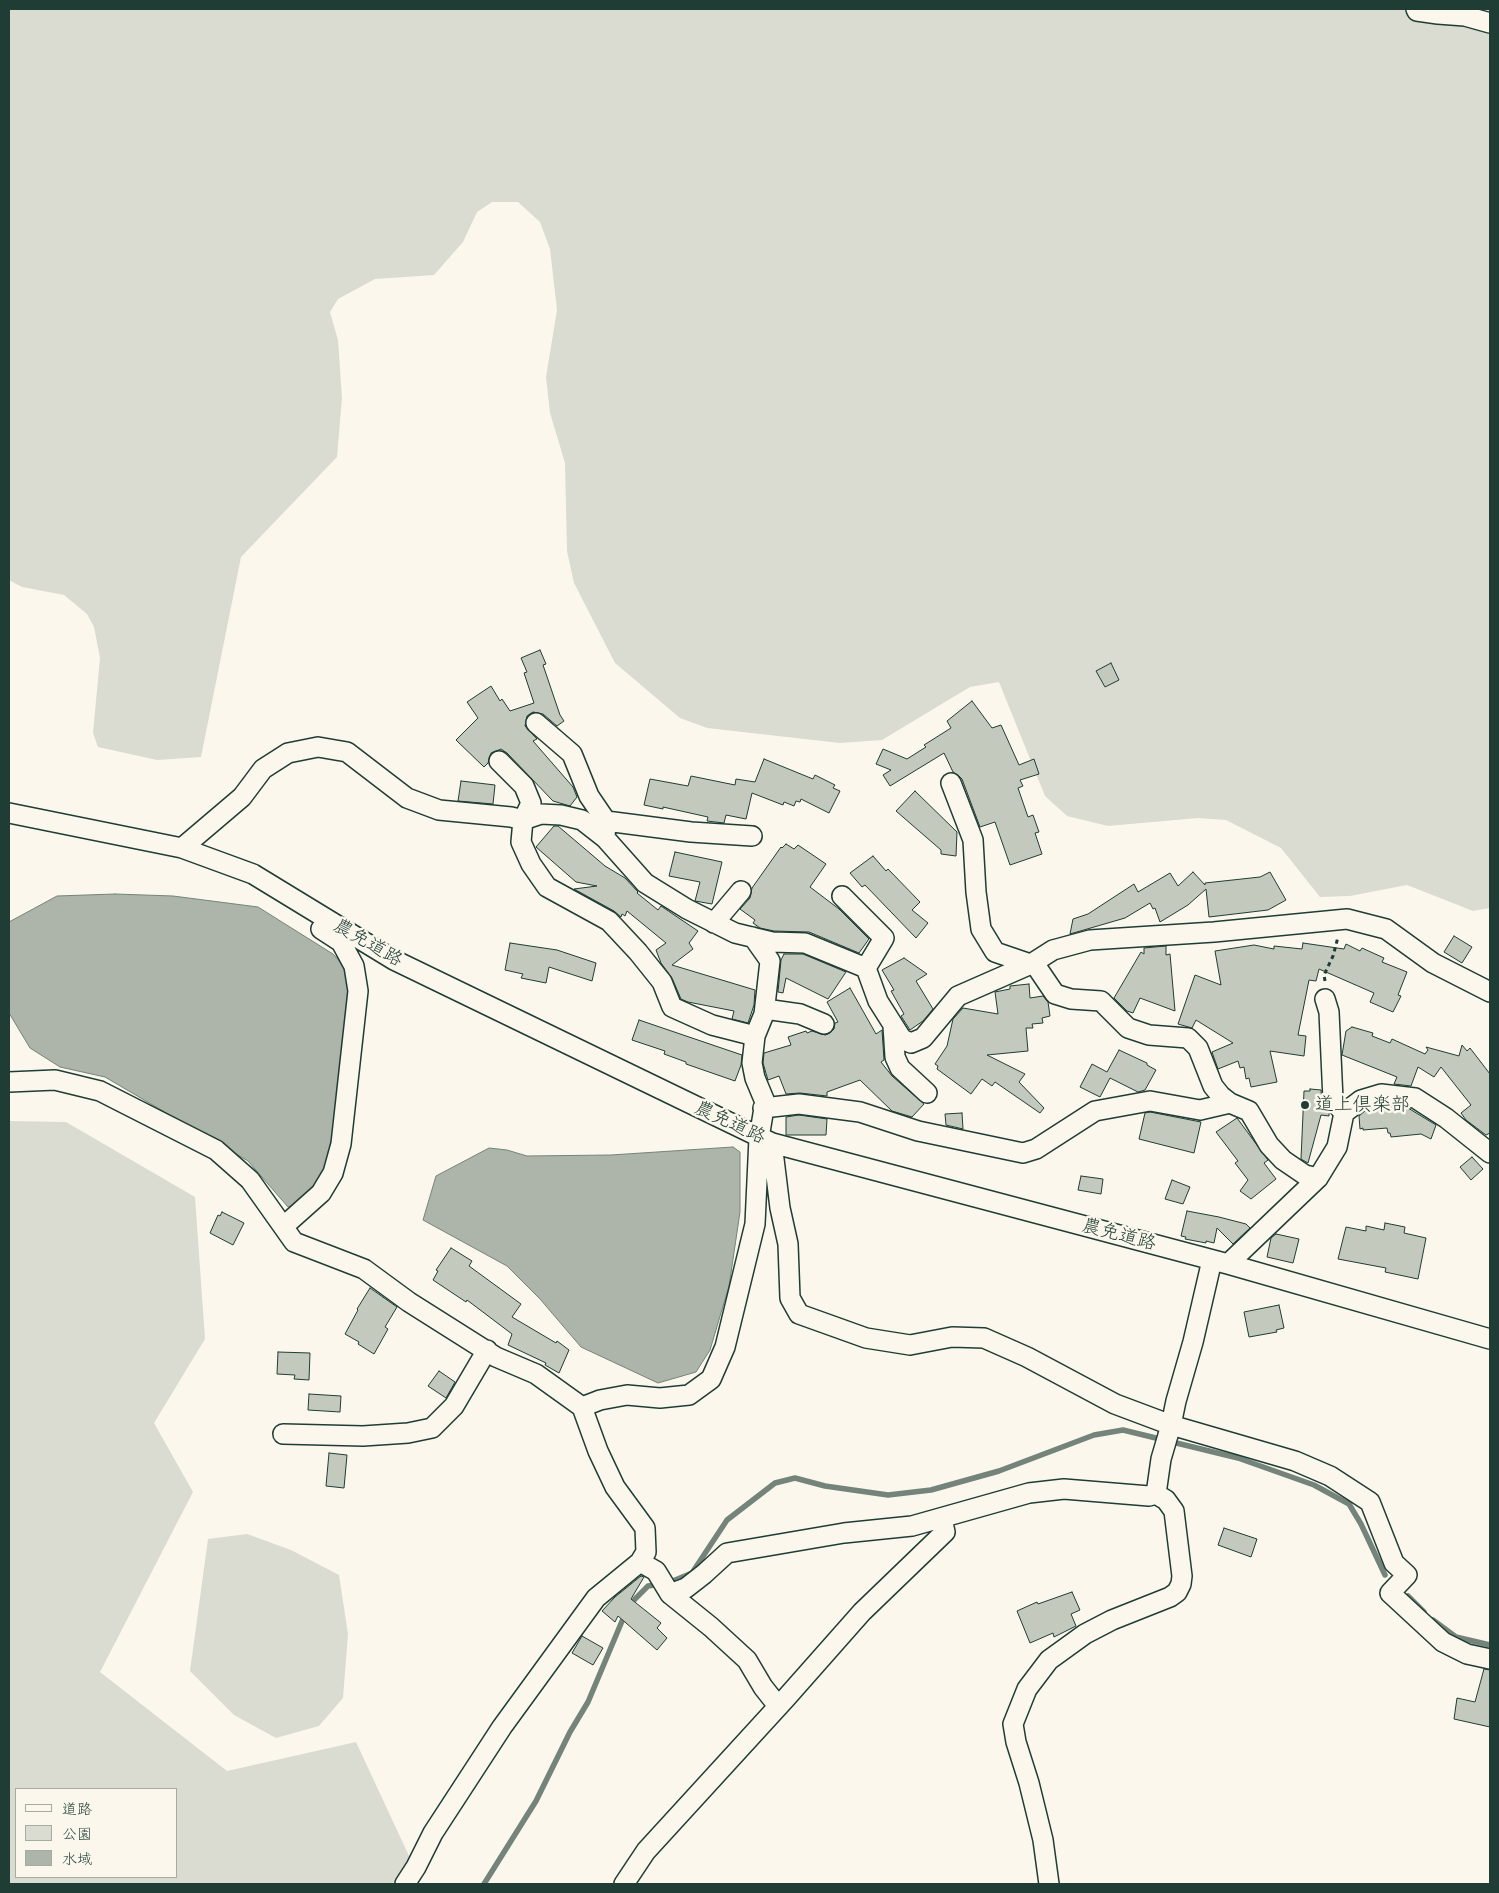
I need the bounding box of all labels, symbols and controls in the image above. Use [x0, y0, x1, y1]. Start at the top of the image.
street label: 農免道路 [329, 914, 407, 972]
place label: 道上倶楽部 [1315, 1094, 1410, 1116]
street label: 農免道路 [691, 1097, 769, 1149]
marker: 道上倶楽部 [1299, 1099, 1311, 1111]
street label: 農免道路 [1079, 1214, 1159, 1256]
legend [15, 1788, 178, 1878]
text: 道路 [62, 1798, 92, 1819]
text: 公園 [62, 1823, 92, 1844]
text: 水域 [62, 1848, 92, 1869]

